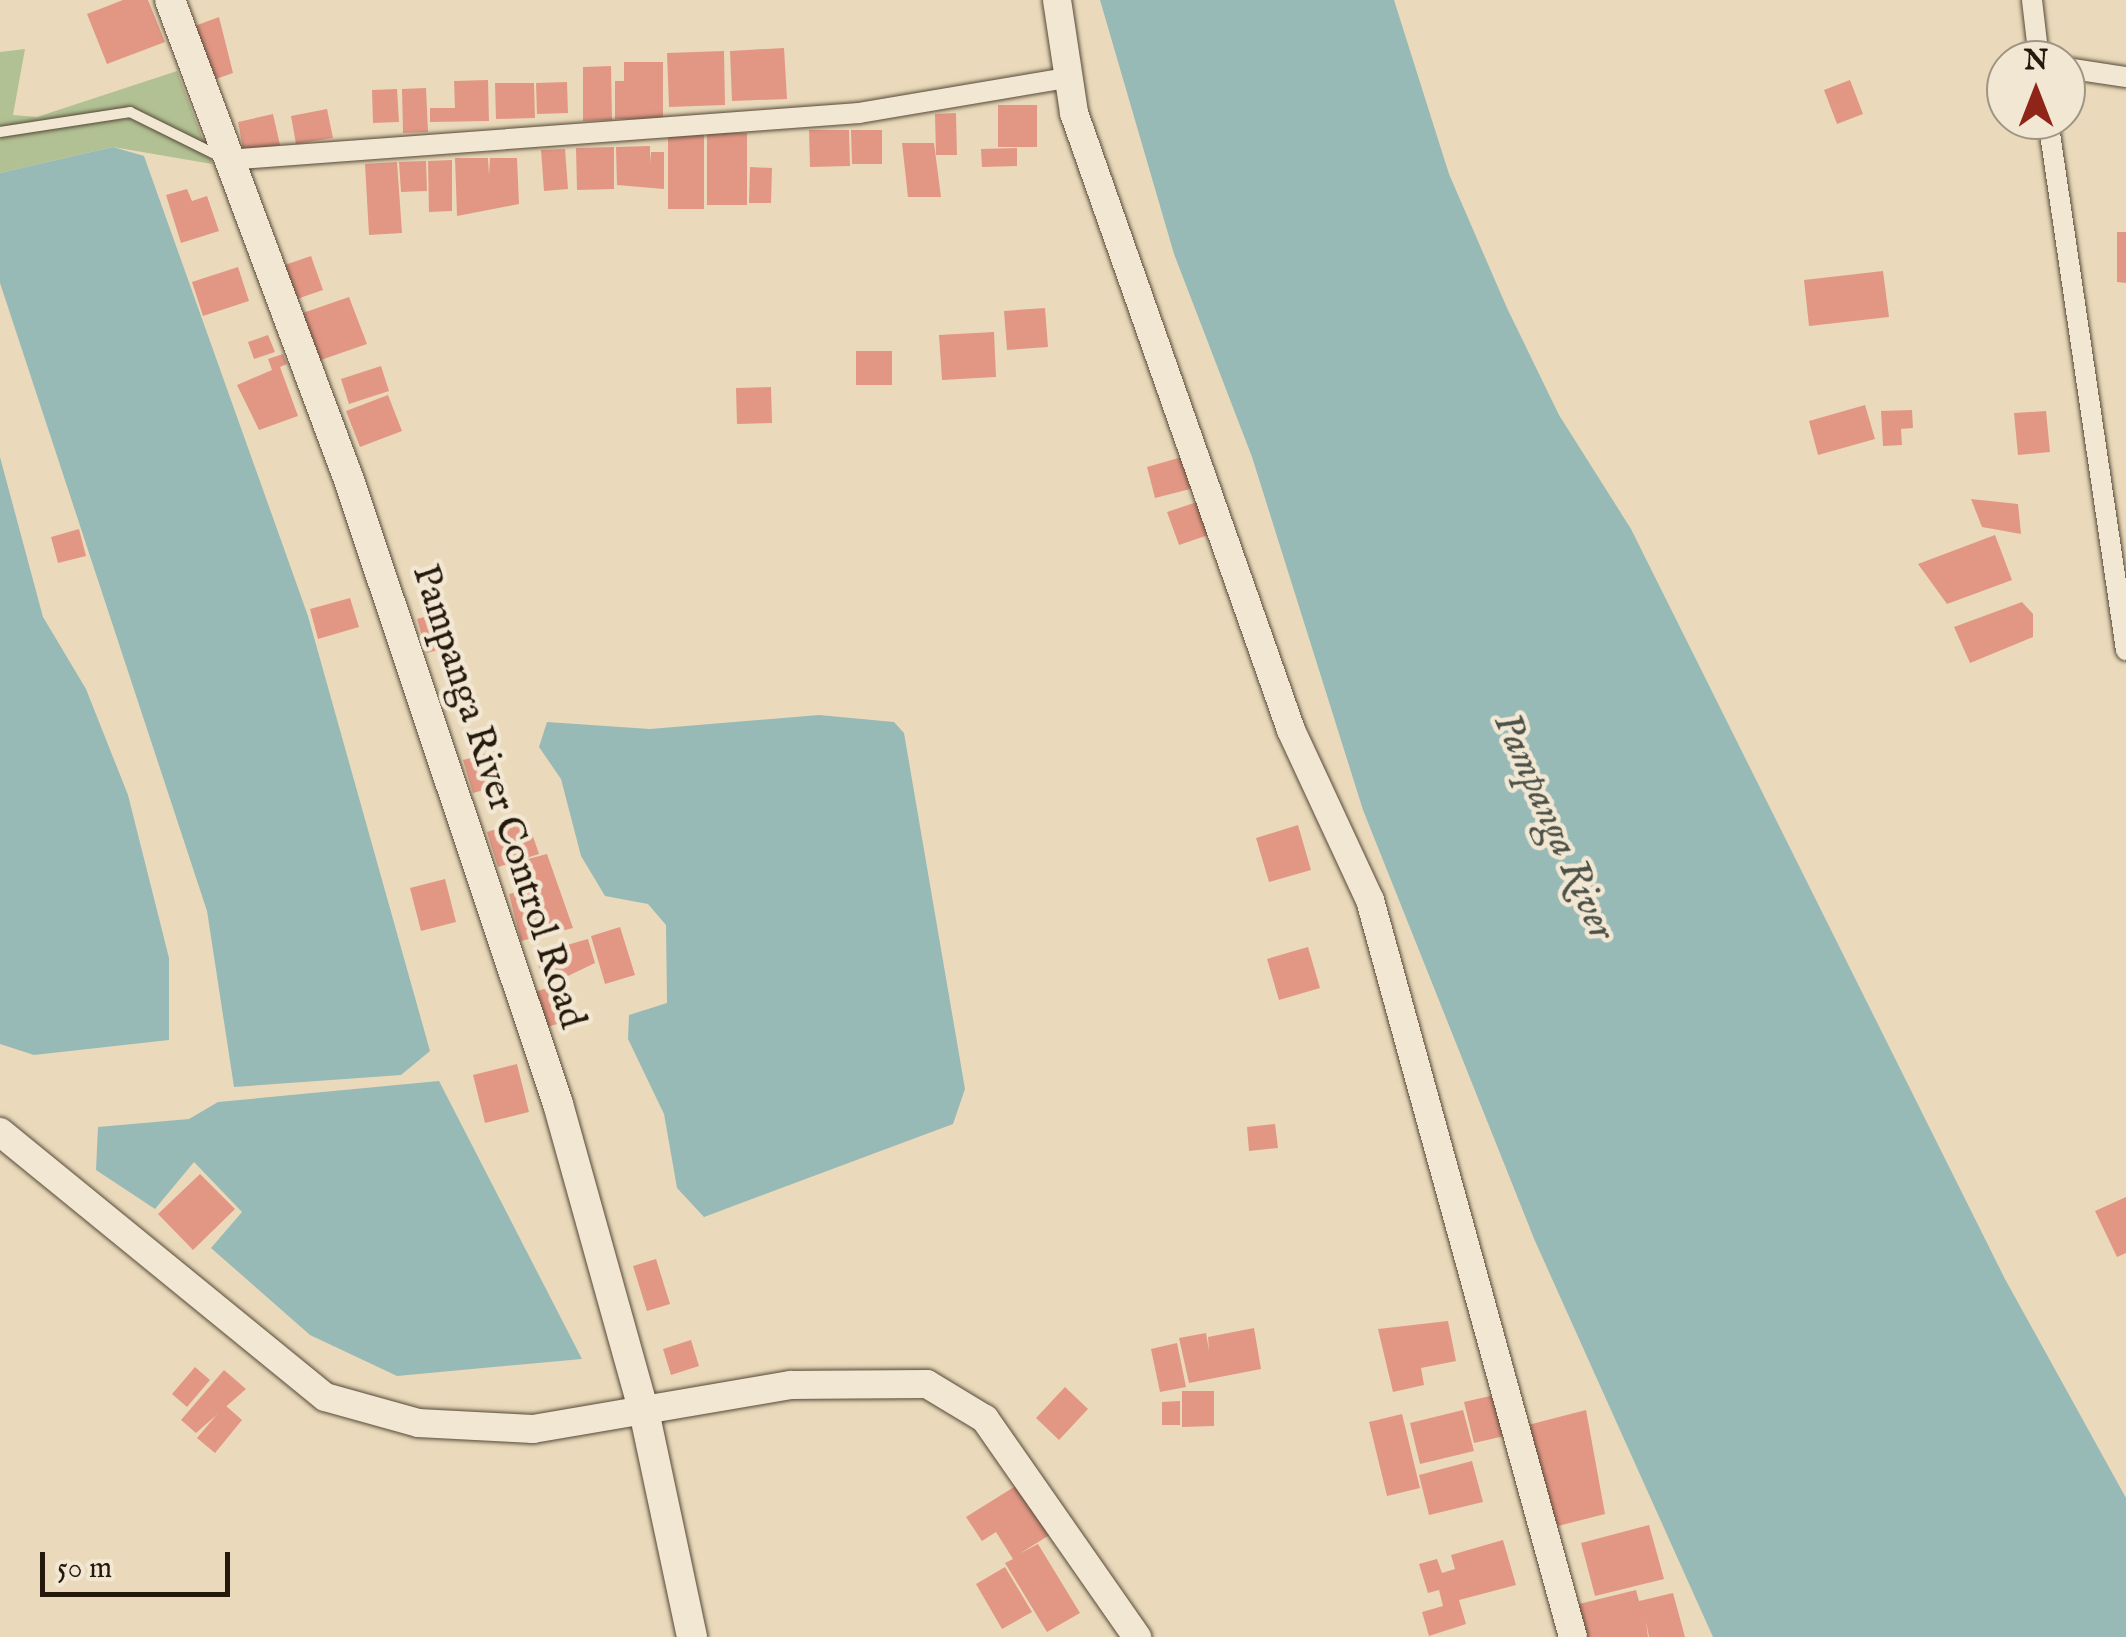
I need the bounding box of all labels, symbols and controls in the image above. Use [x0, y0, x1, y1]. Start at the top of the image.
north arrow [1986, 40, 2086, 140]
text: N [2024, 44, 2048, 79]
street label: Pampanga River Control Road [400, 559, 594, 1035]
water label: Pampanga River [1481, 706, 1625, 948]
scale bar [45, 1532, 235, 1594]
text: 50 m [57, 1550, 112, 1588]

